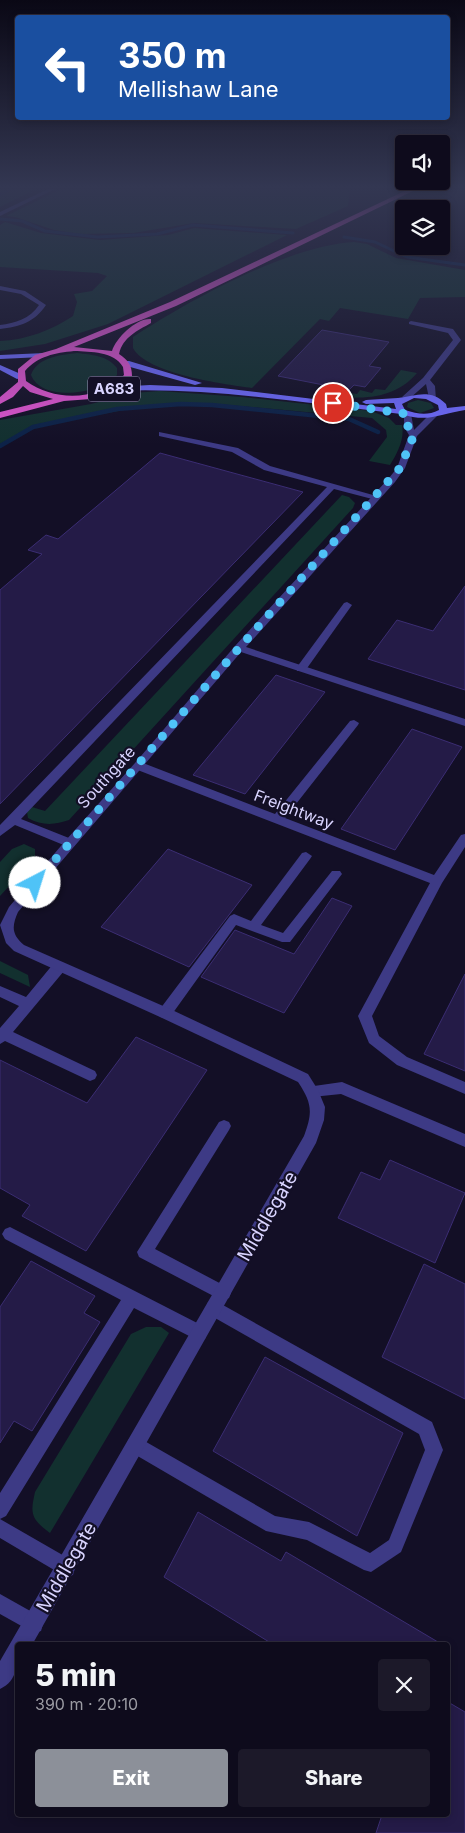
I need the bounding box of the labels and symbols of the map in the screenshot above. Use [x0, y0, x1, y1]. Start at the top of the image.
road number: A683 [88, 376, 140, 402]
pin [312, 382, 354, 424]
street label: Southgate [73, 742, 139, 812]
street label: Freightway [251, 785, 337, 833]
position arrow [8, 856, 60, 908]
street label: Middlegate [232, 1167, 302, 1265]
street label: Middlegate [31, 1518, 101, 1616]

